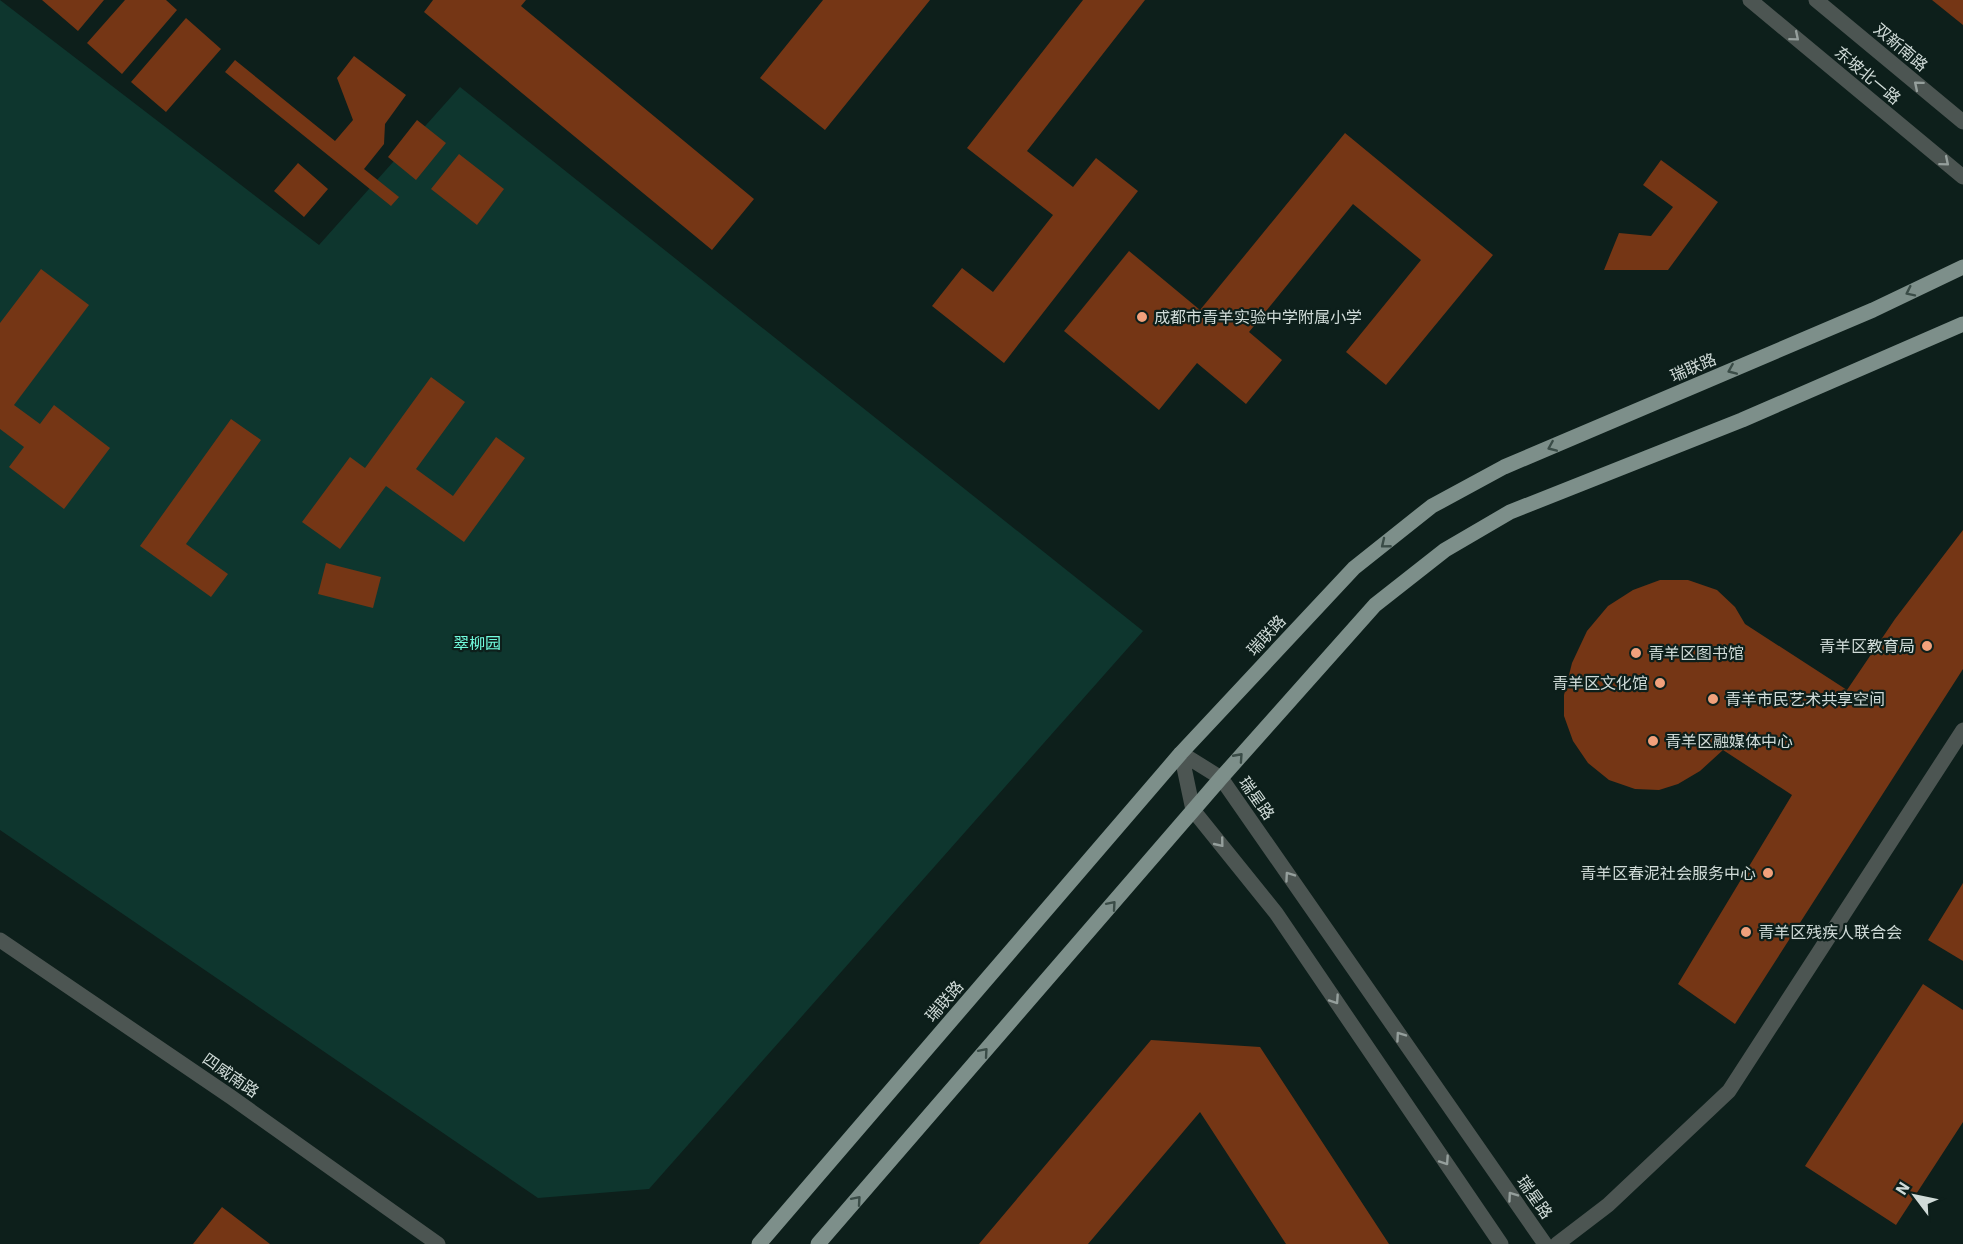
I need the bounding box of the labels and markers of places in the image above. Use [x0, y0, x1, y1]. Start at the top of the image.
place label: 成都市青羊实验中学附属小学 [1154, 307, 1362, 327]
marker: 成都市青羊实验中学附属小学 [1135, 310, 1149, 324]
place label: 青羊区教育局 [1819, 636, 1915, 656]
marker: 青羊区教育局 [1920, 639, 1934, 653]
place label: 青羊区图书馆 [1648, 643, 1744, 663]
marker: 青羊区图书馆 [1629, 646, 1643, 660]
place label: 青羊区文化馆 [1552, 673, 1648, 693]
marker: 青羊区文化馆 [1653, 676, 1667, 690]
place label: 青羊市民艺术共享空间 [1725, 689, 1885, 709]
marker: 青羊市民艺术共享空间 [1706, 692, 1720, 706]
place label: 青羊区融媒体中心 [1665, 731, 1793, 751]
marker: 青羊区融媒体中心 [1646, 734, 1660, 748]
place label: 青羊区春泥社会服务中心 [1580, 863, 1756, 883]
marker: 青羊区春泥社会服务中心 [1761, 866, 1775, 880]
place label: 青羊区残疾人联合会 [1758, 922, 1902, 942]
marker: 青羊区残疾人联合会 [1739, 925, 1753, 939]

